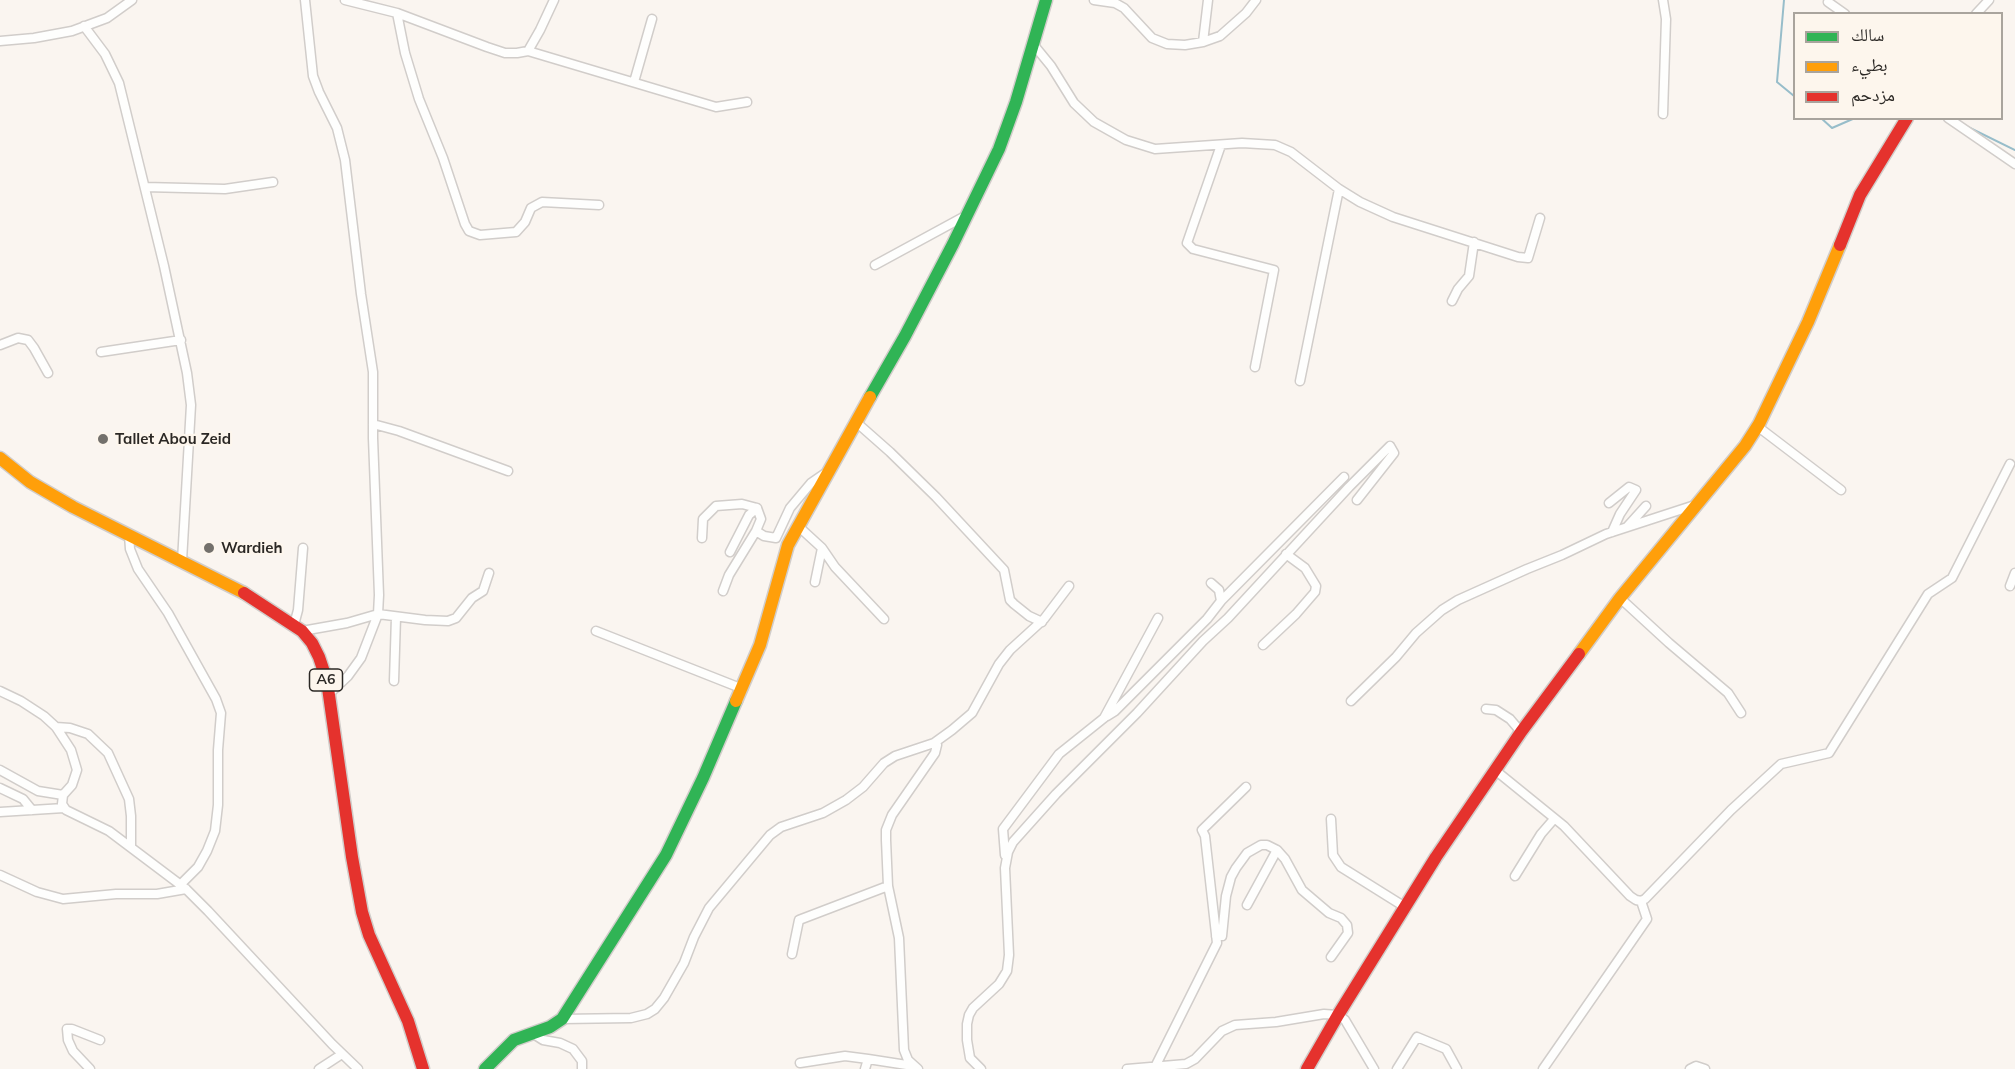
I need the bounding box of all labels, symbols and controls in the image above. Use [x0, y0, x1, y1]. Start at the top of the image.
legend [1793, 12, 2003, 120]
text: سالك [1851, 23, 1884, 46]
text: بطيء [1851, 53, 1888, 76]
text: مزدحم [1851, 83, 1895, 106]
place label: Tallet Abou Zeid [115, 430, 231, 448]
marker: Tallet Abou Zeid [96, 432, 110, 446]
place label: Wardieh [221, 539, 282, 557]
marker: Wardieh [202, 541, 216, 555]
road number: A6 [310, 669, 342, 691]

